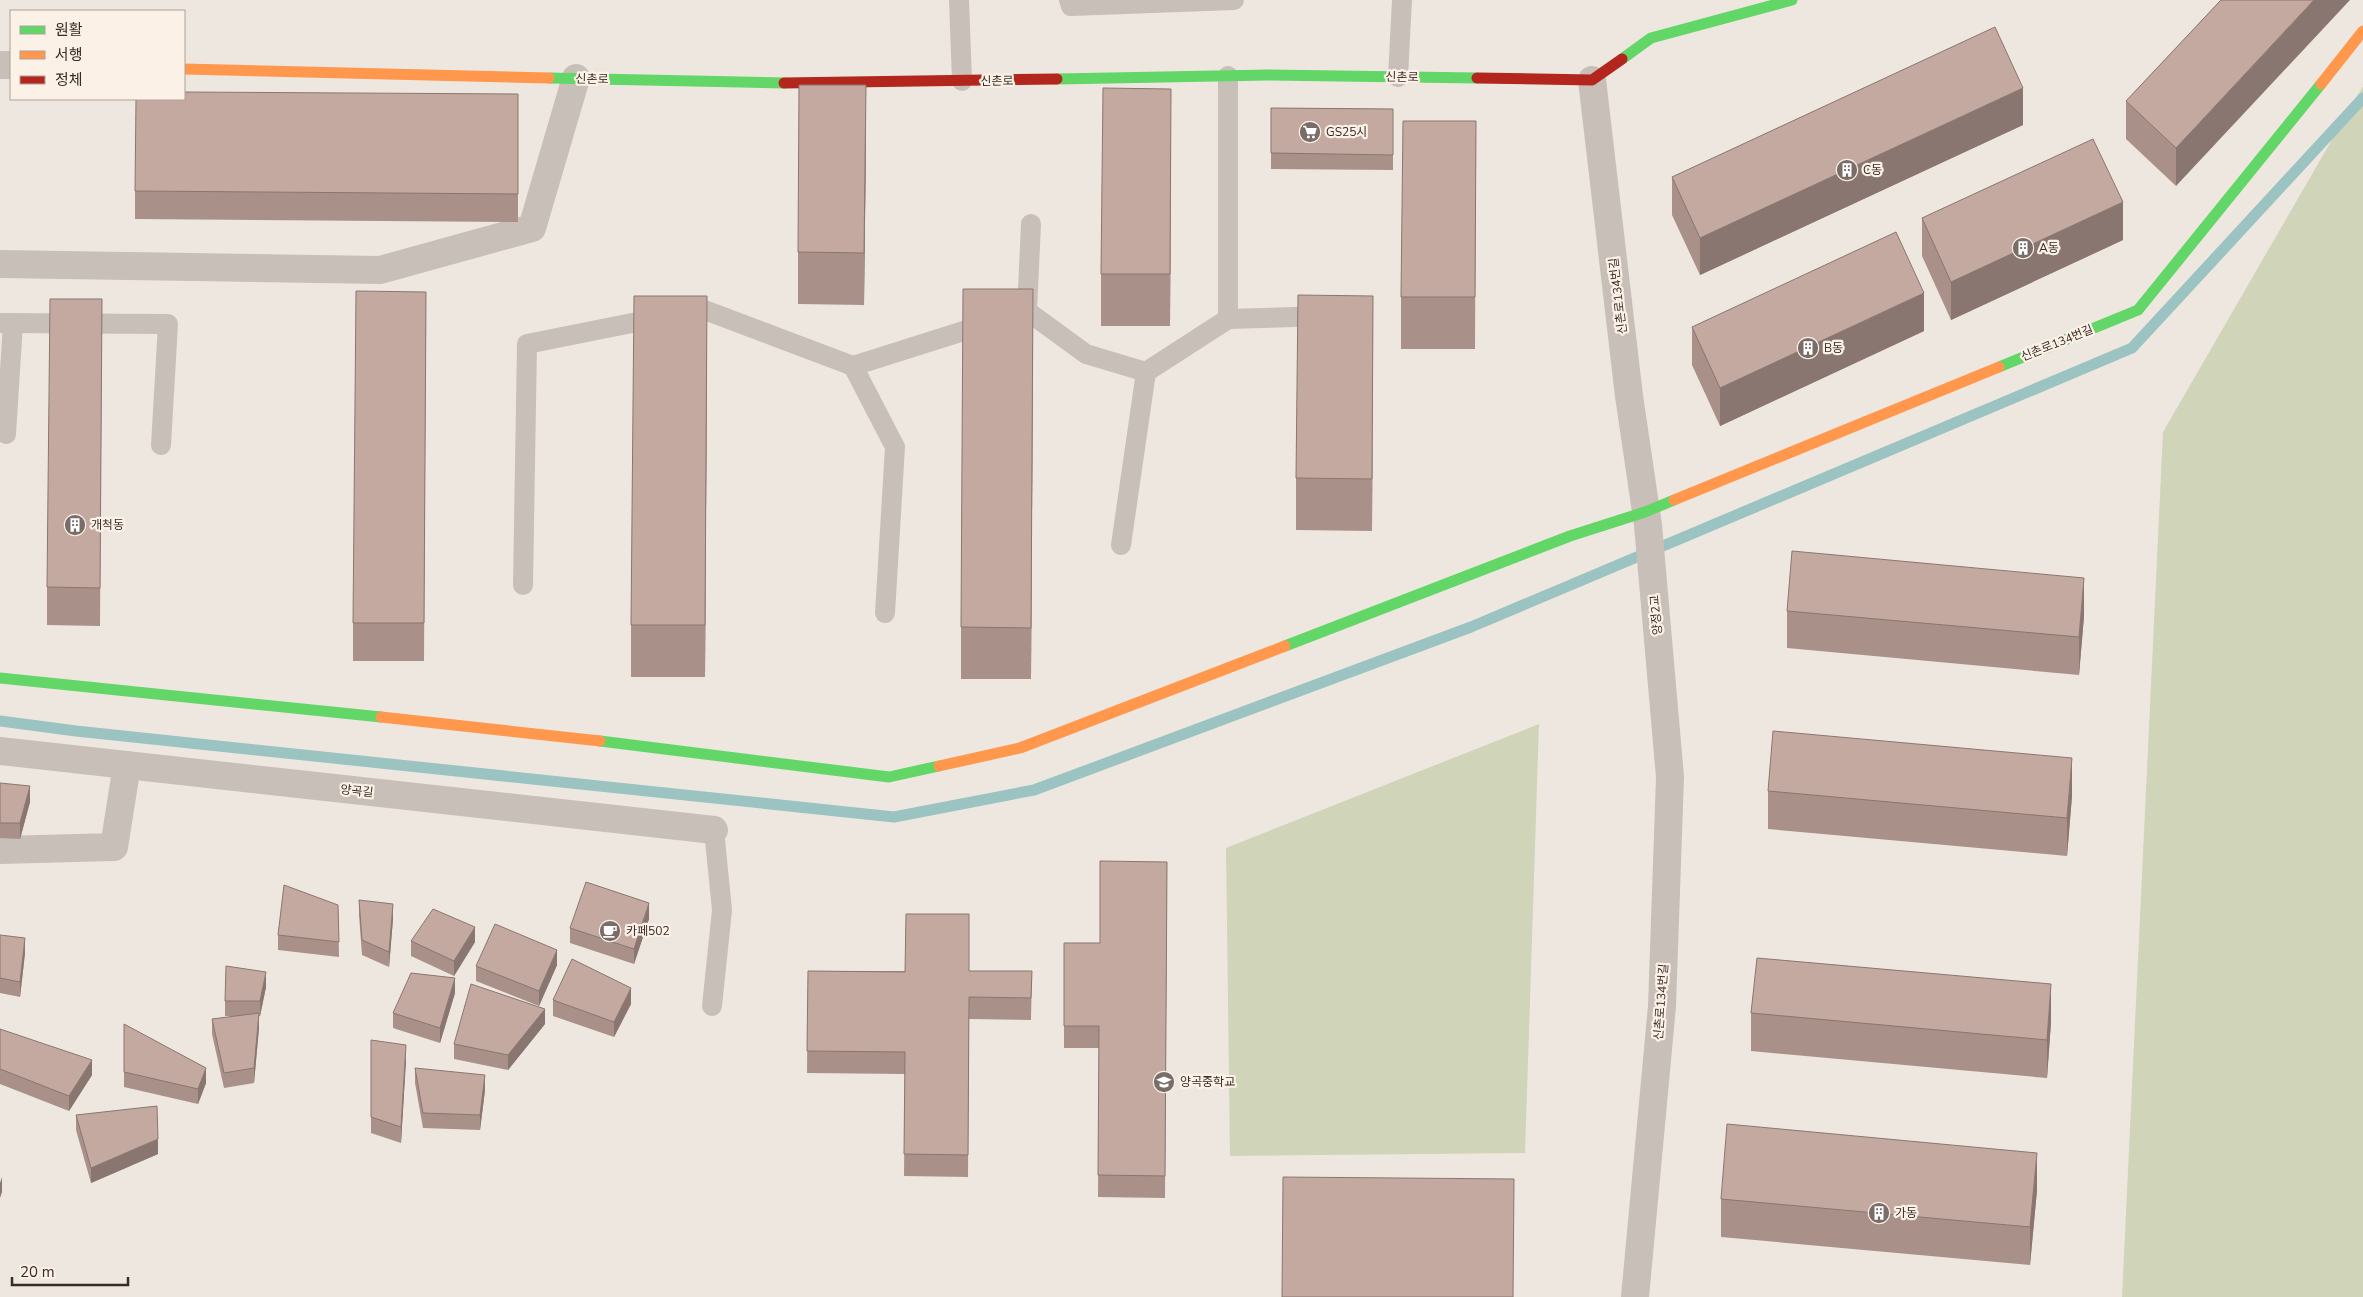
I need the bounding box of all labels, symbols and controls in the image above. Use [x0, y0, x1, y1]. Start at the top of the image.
legend [10, 10, 185, 100]
text: 원활 [55, 20, 83, 40]
text: 서행 [55, 45, 83, 65]
street label: 신촌로 [1385, 69, 1419, 85]
text: 정체 [55, 70, 83, 90]
street label: 신촌로 [575, 71, 609, 87]
street label: 신촌로 [980, 73, 1014, 89]
supermarket icon: GS25시 [1298, 120, 1322, 144]
place label: GS25시 [1326, 124, 1368, 140]
building icon: C동 [1835, 158, 1859, 182]
place label: C동 [1863, 162, 1882, 178]
building icon: A동 [2011, 236, 2035, 260]
place label: A동 [2039, 240, 2059, 256]
street label: 신촌로134번길 [1605, 257, 1631, 335]
street label: 신촌로134번길 [2018, 321, 2096, 365]
building icon: B동 [1796, 336, 1820, 360]
place label: B동 [1824, 340, 1843, 356]
building icon: 개척동 [63, 513, 87, 537]
place label: 개척동 [91, 517, 124, 533]
street label: 양정2교 [1646, 594, 1666, 636]
street label: 양곡길 [340, 781, 374, 801]
cafe icon: 카페502 [598, 919, 622, 943]
place label: 카페502 [626, 923, 670, 939]
street label: 신촌로134번길 [1650, 963, 1672, 1041]
school or university icon: 양곡중학교 [1152, 1070, 1176, 1094]
place label: 양곡중학교 [1180, 1074, 1235, 1090]
building icon: 가동 [1867, 1201, 1891, 1225]
place label: 가동 [1895, 1205, 1917, 1221]
scale bar [12, 1254, 129, 1286]
text: 20 m [20, 1262, 55, 1282]

